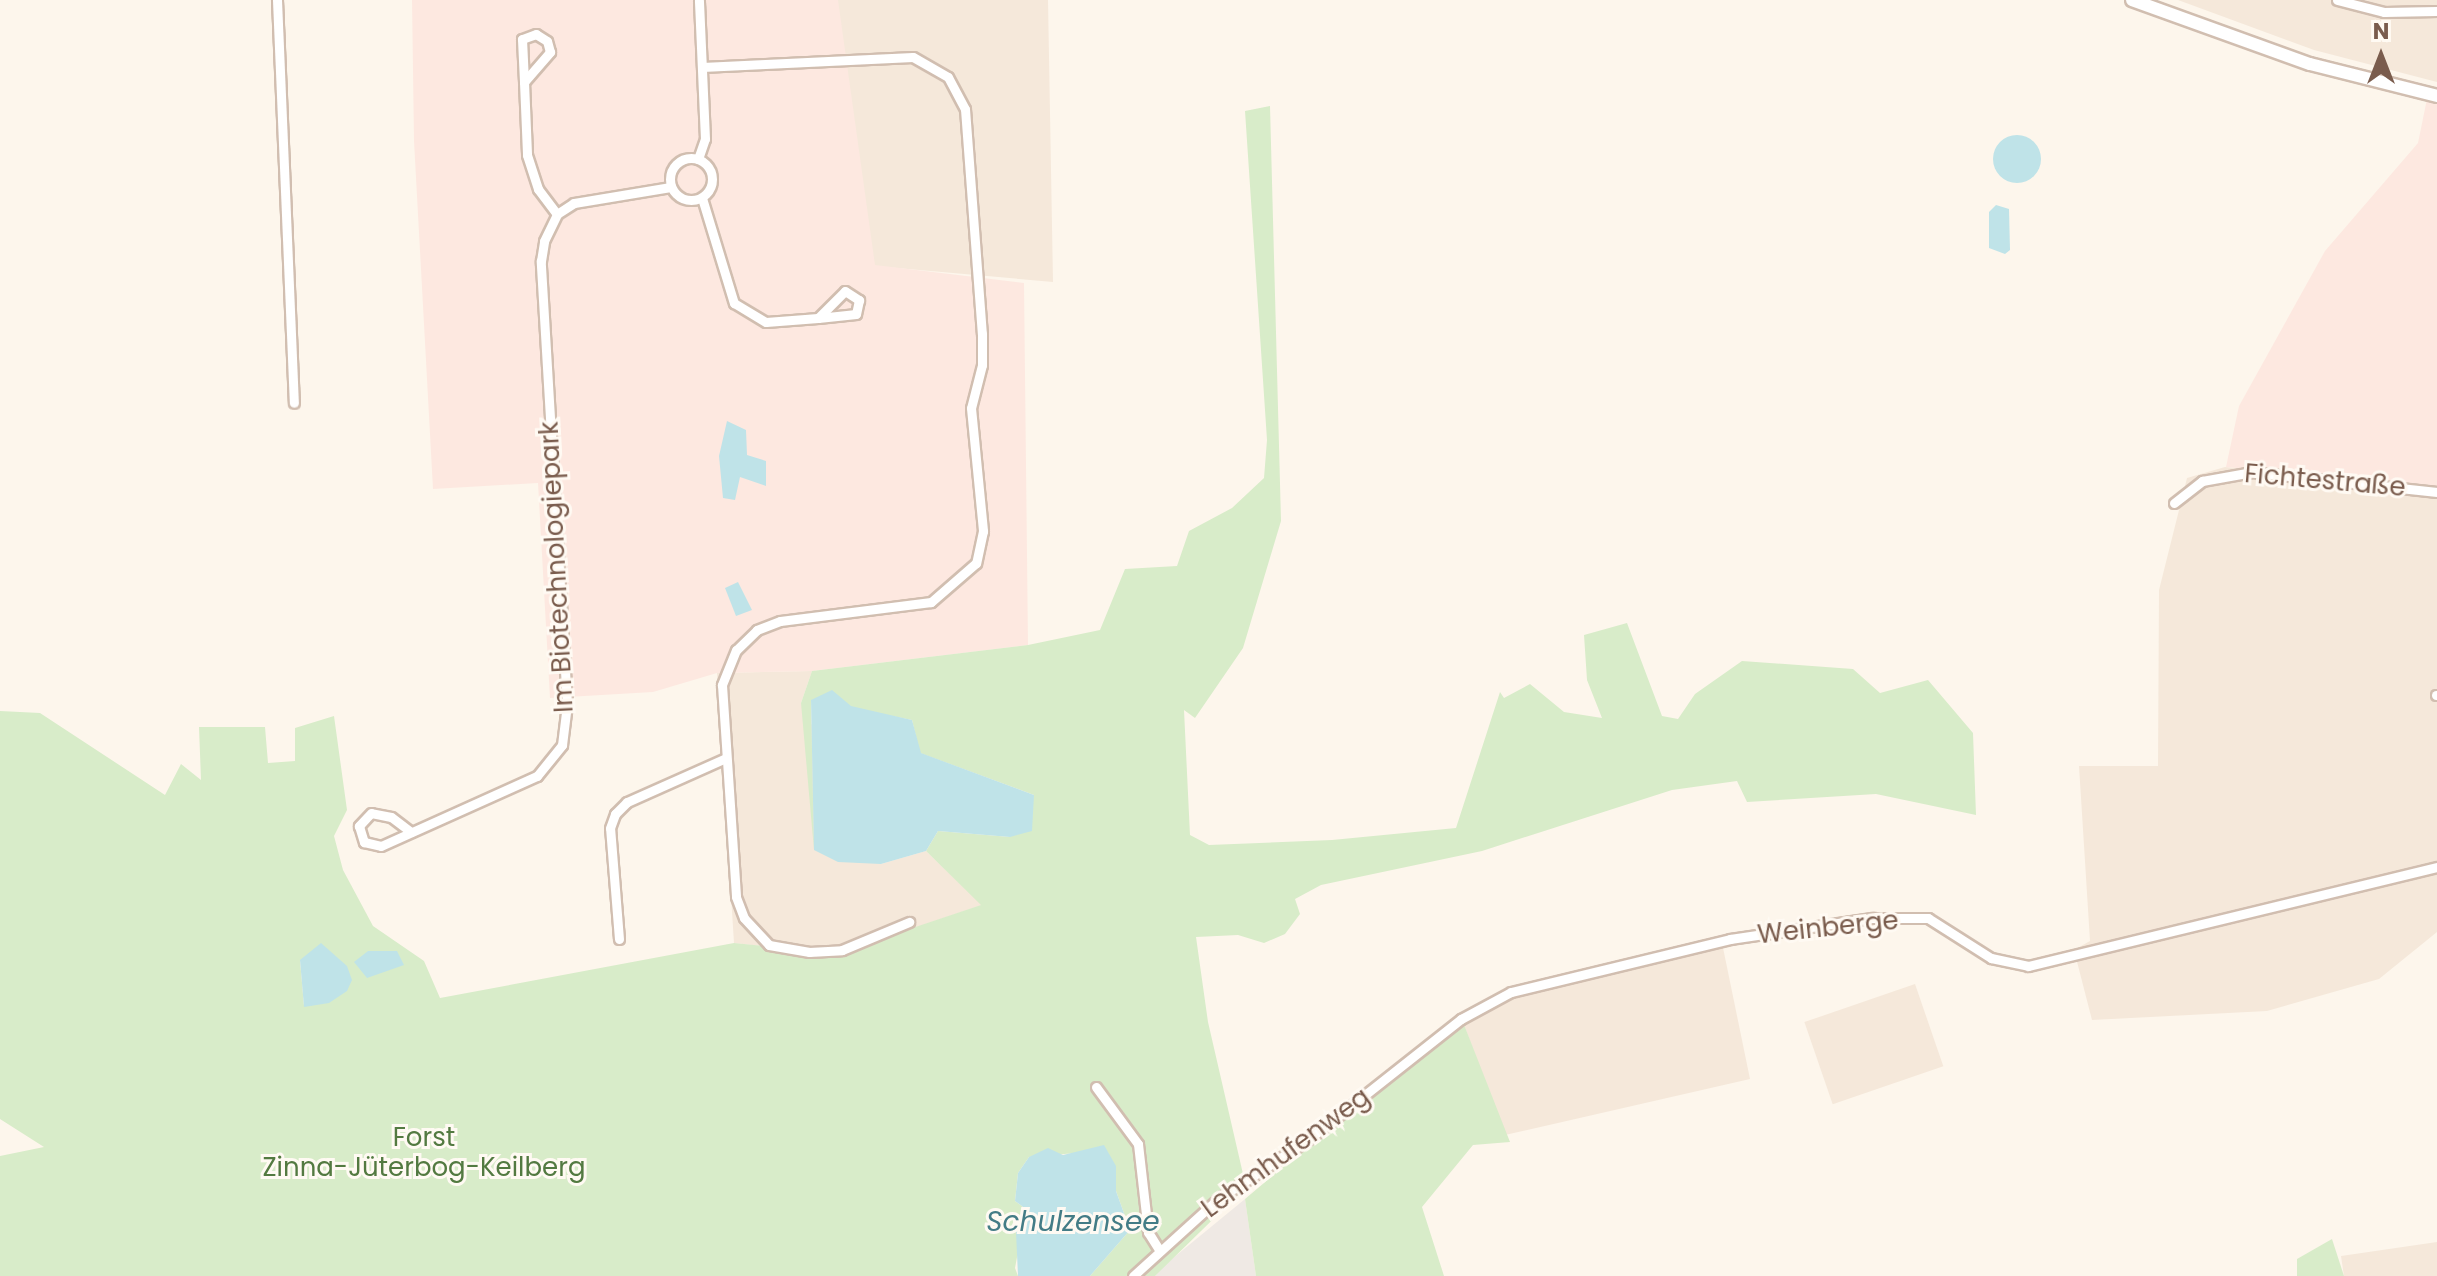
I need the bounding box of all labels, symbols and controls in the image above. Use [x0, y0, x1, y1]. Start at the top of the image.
north arrow [2341, 16, 2421, 96]
text: N [2373, 16, 2389, 47]
street label: Im Biotechnologiepark [534, 421, 580, 713]
street label: Fichtestraße [2243, 458, 2407, 504]
street label: Weinberge [1756, 905, 1900, 951]
street label: Lehmhufenweg [1196, 1081, 1376, 1225]
park label: Forst Zinna-Jüterbog-Keilberg [263, 1122, 585, 1184]
water label: Schulzensee [986, 1205, 1160, 1239]

